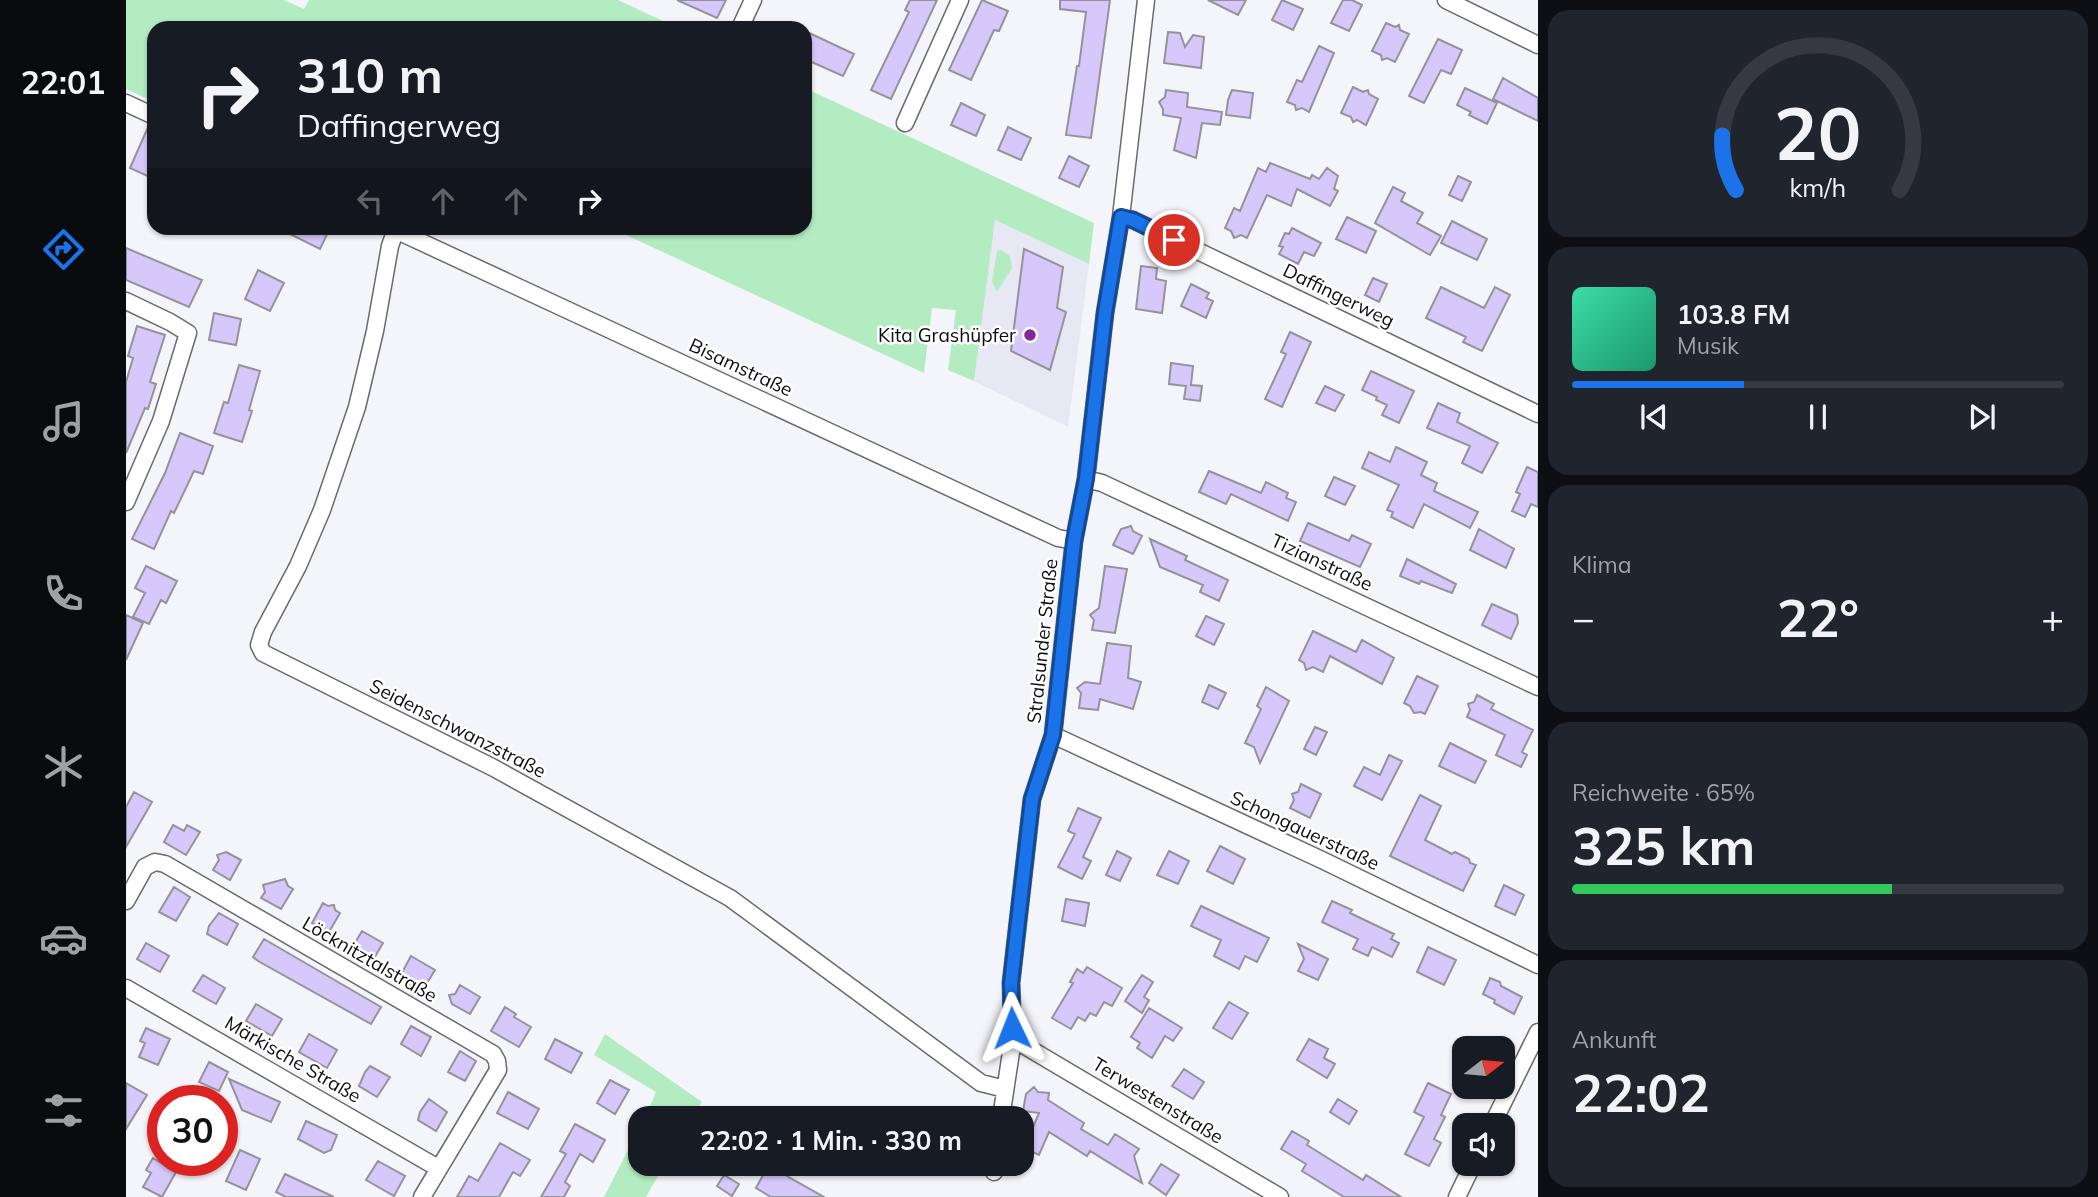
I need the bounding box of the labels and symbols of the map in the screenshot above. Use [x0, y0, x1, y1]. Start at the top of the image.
pin [1144, 210, 1204, 270]
street label: Daffingerweg [1279, 258, 1399, 332]
place label: Kita Grashüpfer [878, 323, 1016, 347]
marker: Kita Grashüpfer [1022, 327, 1038, 343]
street label: Bisamstraße [685, 333, 797, 401]
street label: Tizianstraße [1267, 528, 1377, 596]
street label: Stralsunder Straße [1021, 558, 1063, 724]
street label: Seidenschwanzstraße [366, 673, 550, 783]
street label: Schongauerstraße [1227, 785, 1383, 875]
street label: Löcknitztalstraße [298, 911, 442, 1007]
position arrow [975, 991, 1049, 1065]
street label: Märkische Straße [221, 1010, 365, 1108]
north arrow [1452, 1036, 1516, 1099]
street label: Terwestenstraße [1088, 1051, 1228, 1149]
speed limit sign: 30 [147, 1085, 238, 1176]

